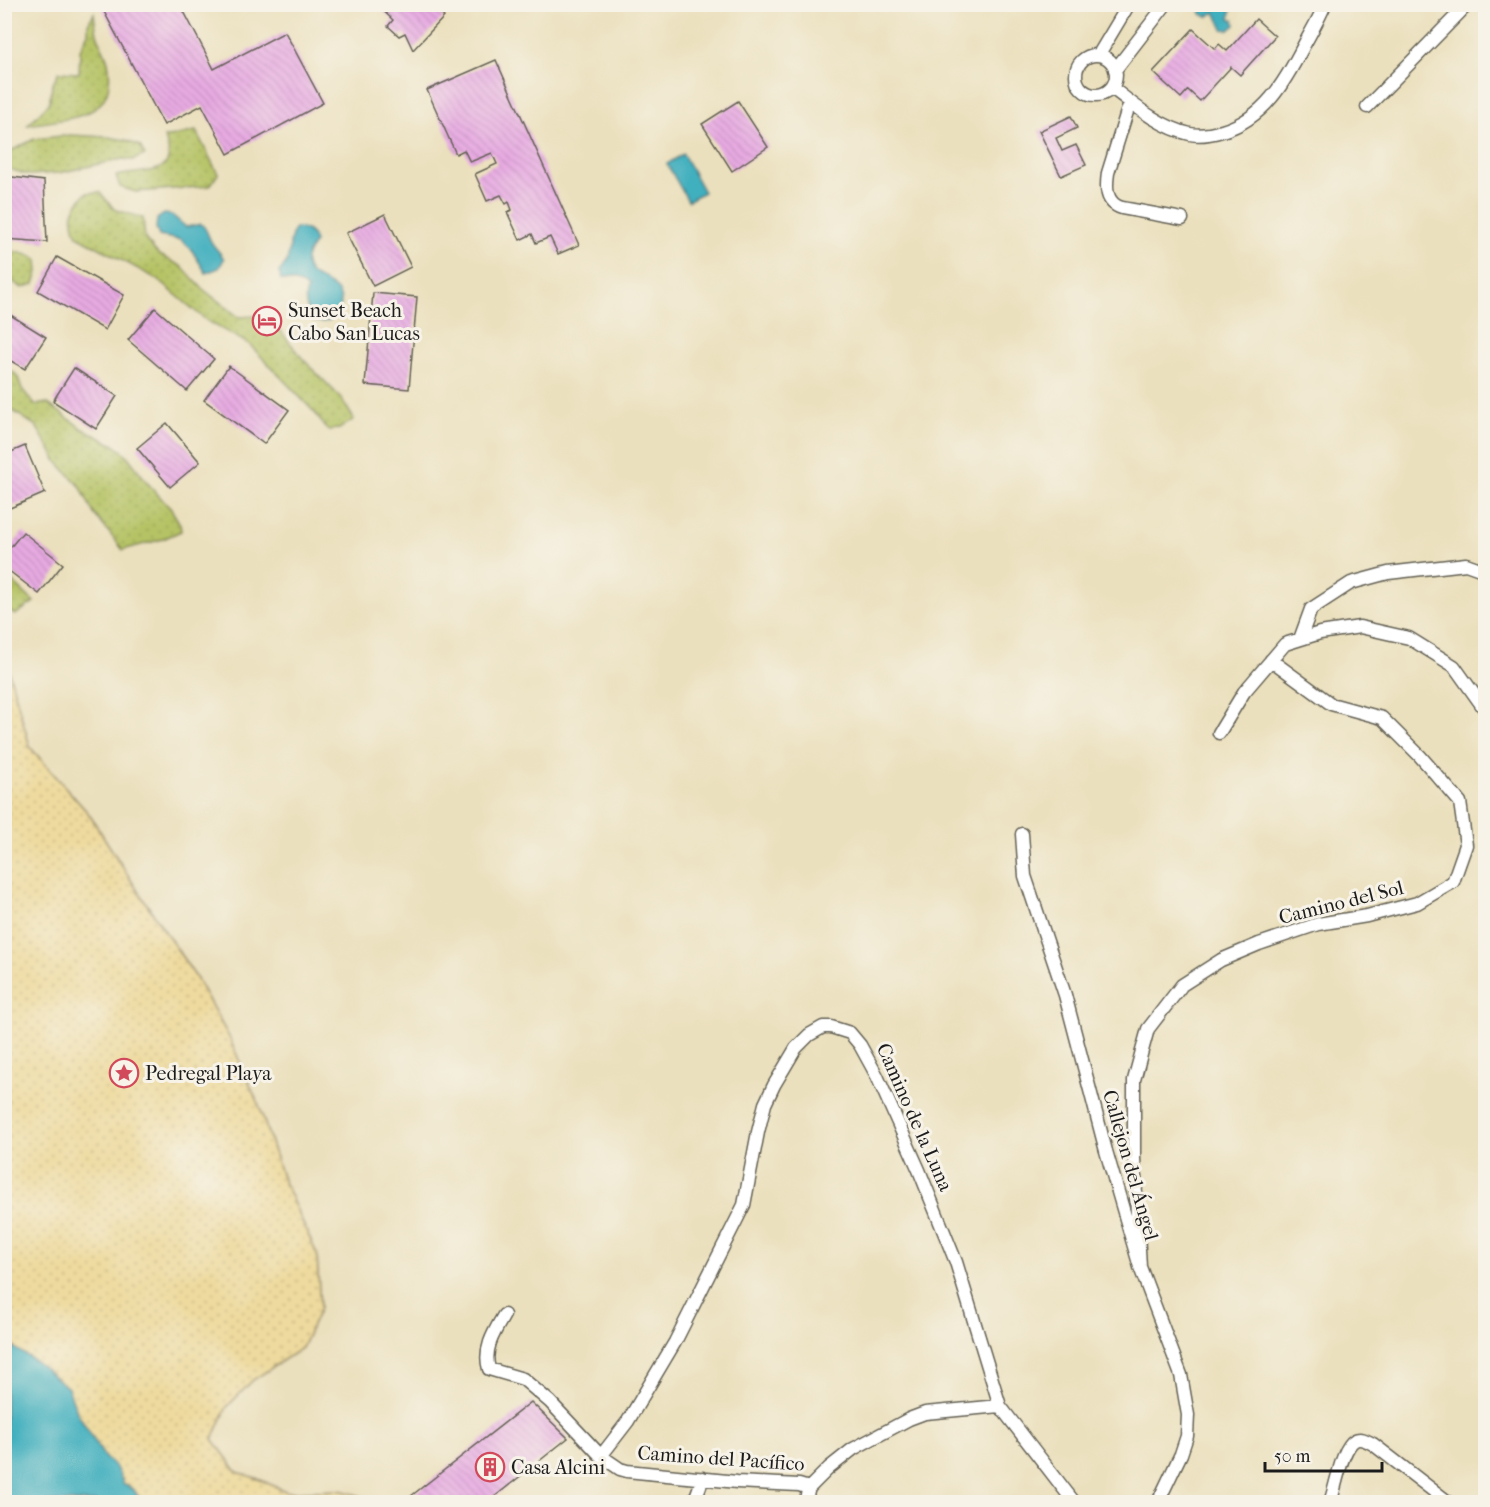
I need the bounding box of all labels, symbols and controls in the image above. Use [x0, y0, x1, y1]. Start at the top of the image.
place label: Sunset Beach Cabo San Lucas [288, 299, 420, 345]
hotel icon: Sunset Beach Cabo San Lucas [251, 305, 283, 337]
street label: Camino del Sol [1276, 876, 1406, 929]
street label: Camino de la Luna [872, 1040, 958, 1195]
place icon: Pedregal Playa [108, 1057, 140, 1089]
place label: Pedregal Playa [145, 1062, 272, 1085]
street label: Callejon del Ángel [1098, 1087, 1164, 1244]
scale bar [1265, 1435, 1382, 1473]
street label: Camino del Pacífico [637, 1441, 805, 1476]
text: 50 m [1274, 1446, 1311, 1467]
building icon: Casa Alcini [474, 1451, 506, 1483]
place label: Casa Alcini [511, 1456, 605, 1479]

